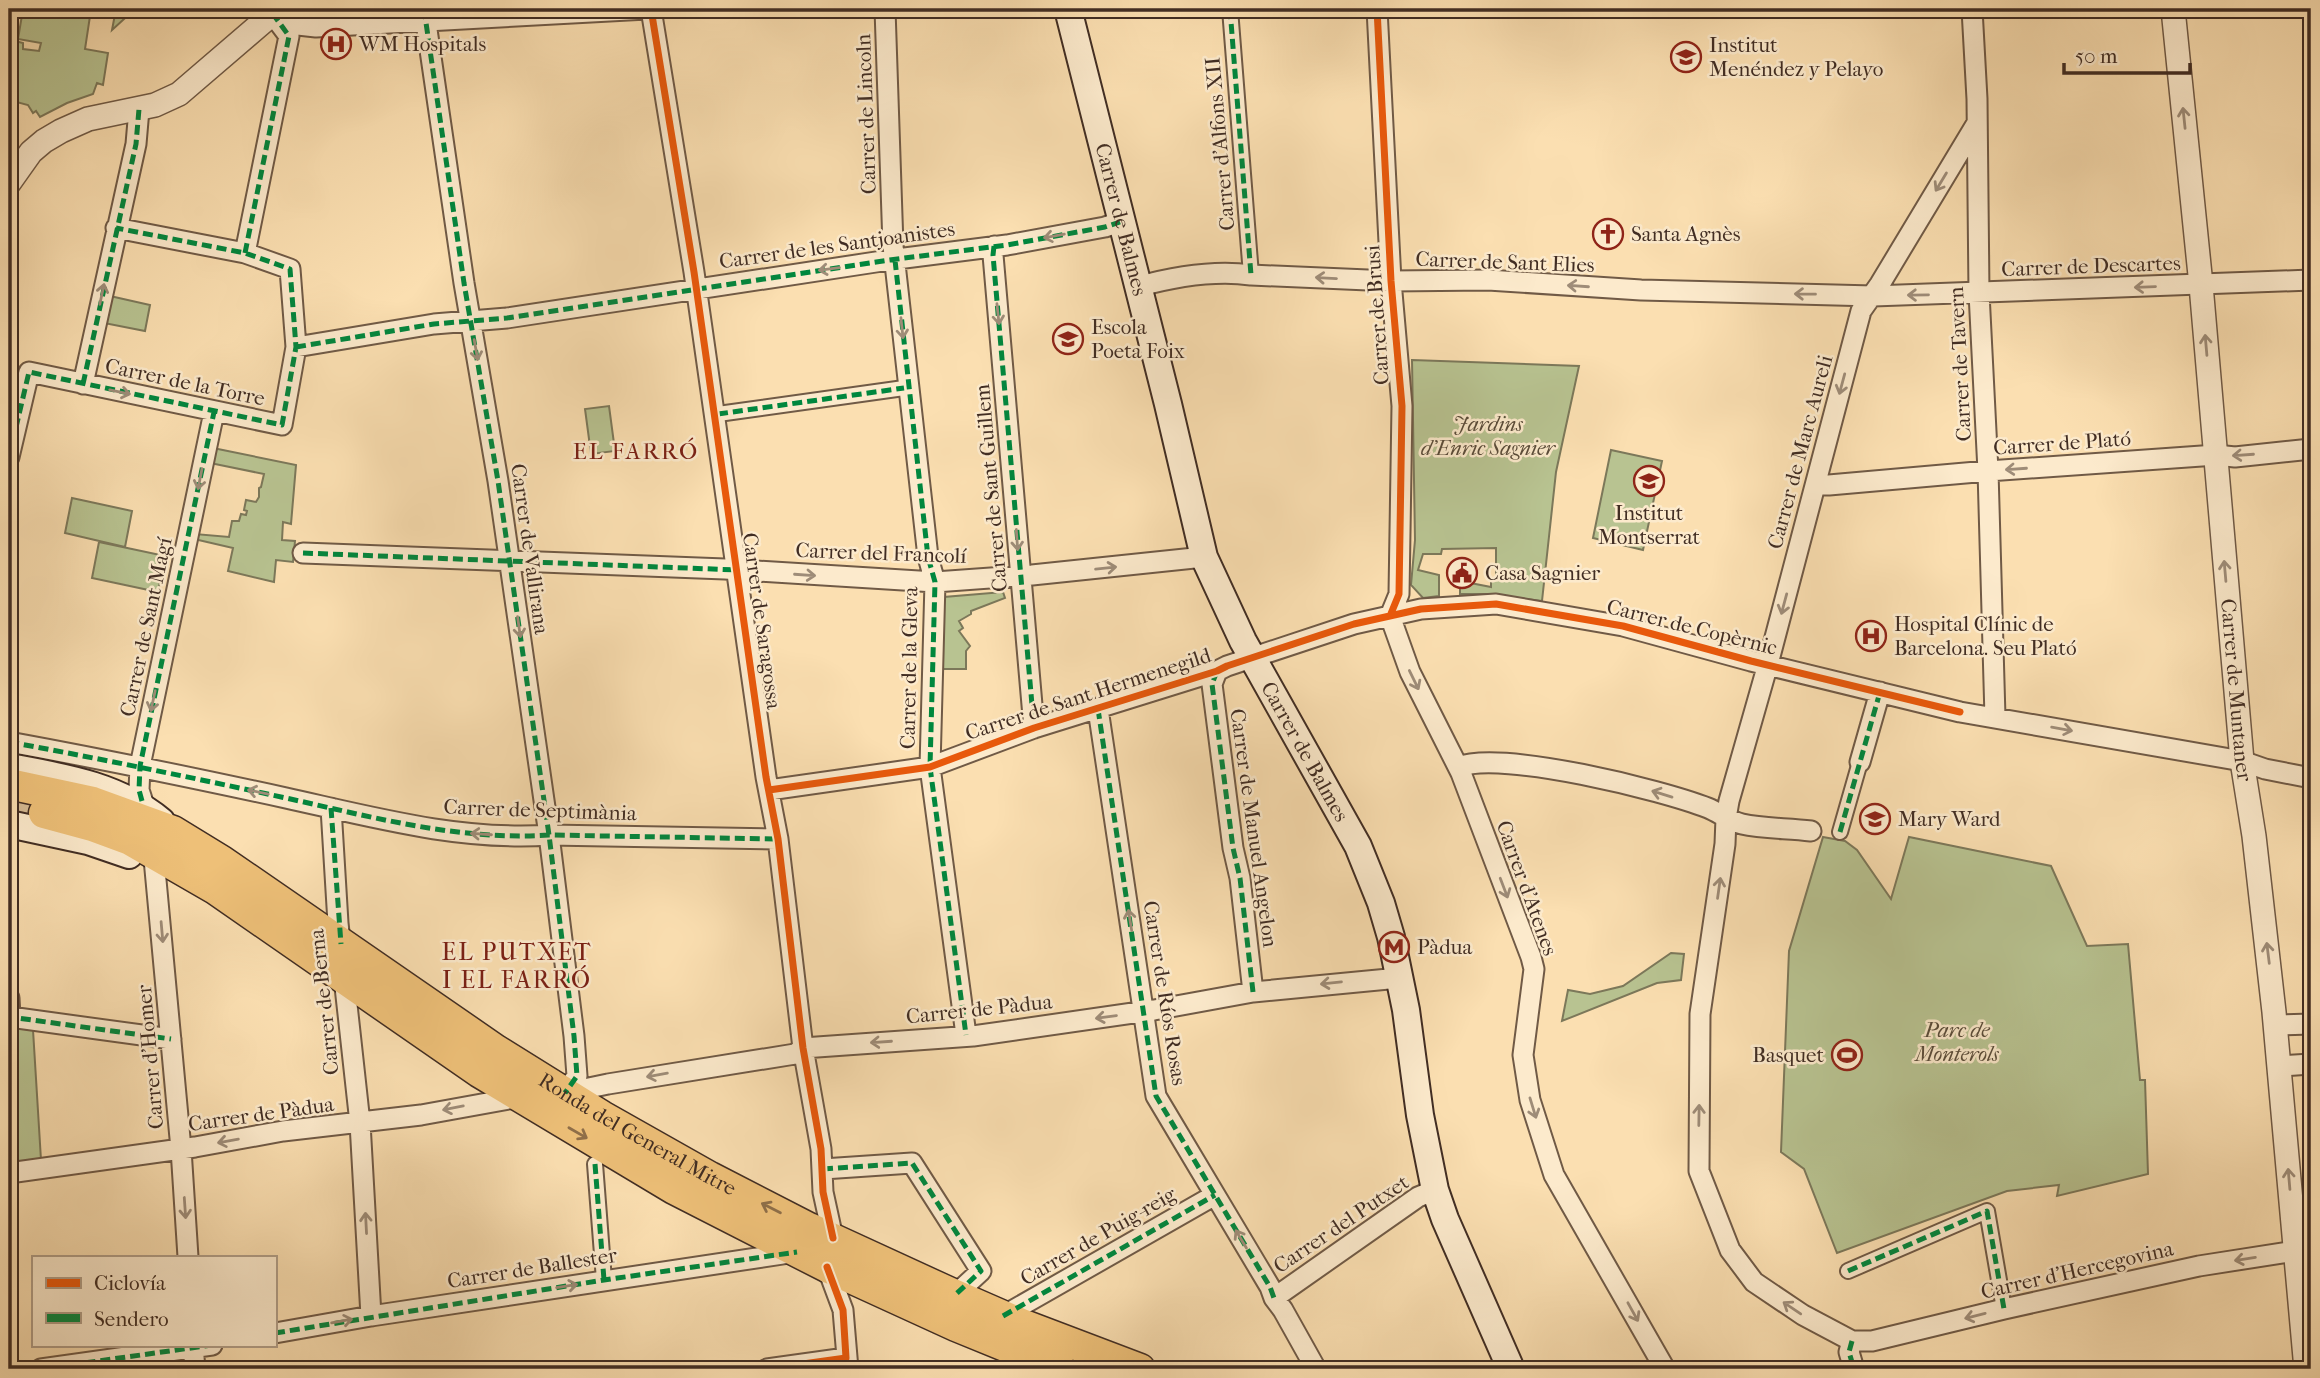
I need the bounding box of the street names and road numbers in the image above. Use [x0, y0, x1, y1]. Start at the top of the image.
street label: Carrer de Lincoln [851, 33, 881, 195]
street label: Carrer d'Alfons XII [1200, 56, 1240, 232]
street label: Carrer de Balmes [1090, 141, 1152, 298]
street label: Carrer de les Santjoanistes [718, 217, 957, 273]
street label: Carrer de Brusi [1360, 244, 1394, 386]
street label: Carrer de Sant Elies [1415, 247, 1595, 277]
street label: Carrer de Descartes [2001, 251, 2181, 281]
street label: Carrer de Tavern [1944, 286, 1976, 442]
street label: Carrer de Marc Aureli [1763, 352, 1837, 552]
street label: Carrer de la Torre [103, 353, 267, 411]
street label: Carrer de Sant Guillem [970, 383, 1012, 593]
street label: Carrer de Plató [1992, 426, 2132, 460]
street label: Carrer de Vallirana [506, 462, 554, 636]
street label: Carrer de Saragossa [738, 531, 786, 711]
street label: Carrer de Sant Magí [115, 534, 177, 719]
street label: Carrer del Francolí [795, 538, 968, 568]
street label: Carrer de la Gleva [896, 586, 922, 749]
street label: Carrer de Copèrnic [1604, 594, 1780, 660]
street label: Carrer de Muntaner [2216, 598, 2257, 783]
street label: Carrer de Sant Hermenegild [962, 643, 1214, 745]
street label: Carrer de Balmes [1256, 677, 1354, 826]
street label: Carrer de Manuel Angelon [1225, 707, 1283, 949]
street label: Carrer de Septimània [443, 795, 637, 825]
street label: Carrer d'Atenes [1491, 817, 1563, 959]
street label: Carrer de Ríos Rosas [1139, 899, 1191, 1087]
street label: Carrer de Berna [304, 928, 344, 1076]
street label: Carrer d'Homer [132, 984, 168, 1130]
street label: Carrer de Pàdua [905, 989, 1054, 1029]
street label: Ronda del General Mitre [534, 1068, 740, 1200]
street label: Carrer de Pàdua [187, 1092, 336, 1136]
street label: Carrer del Putxet [1269, 1170, 1414, 1278]
street label: Carrer de Puig-reig [1016, 1181, 1181, 1290]
street label: Carrer d'Hercegovina [1978, 1236, 2176, 1304]
street label: Carrer de Ballester [445, 1243, 619, 1293]

